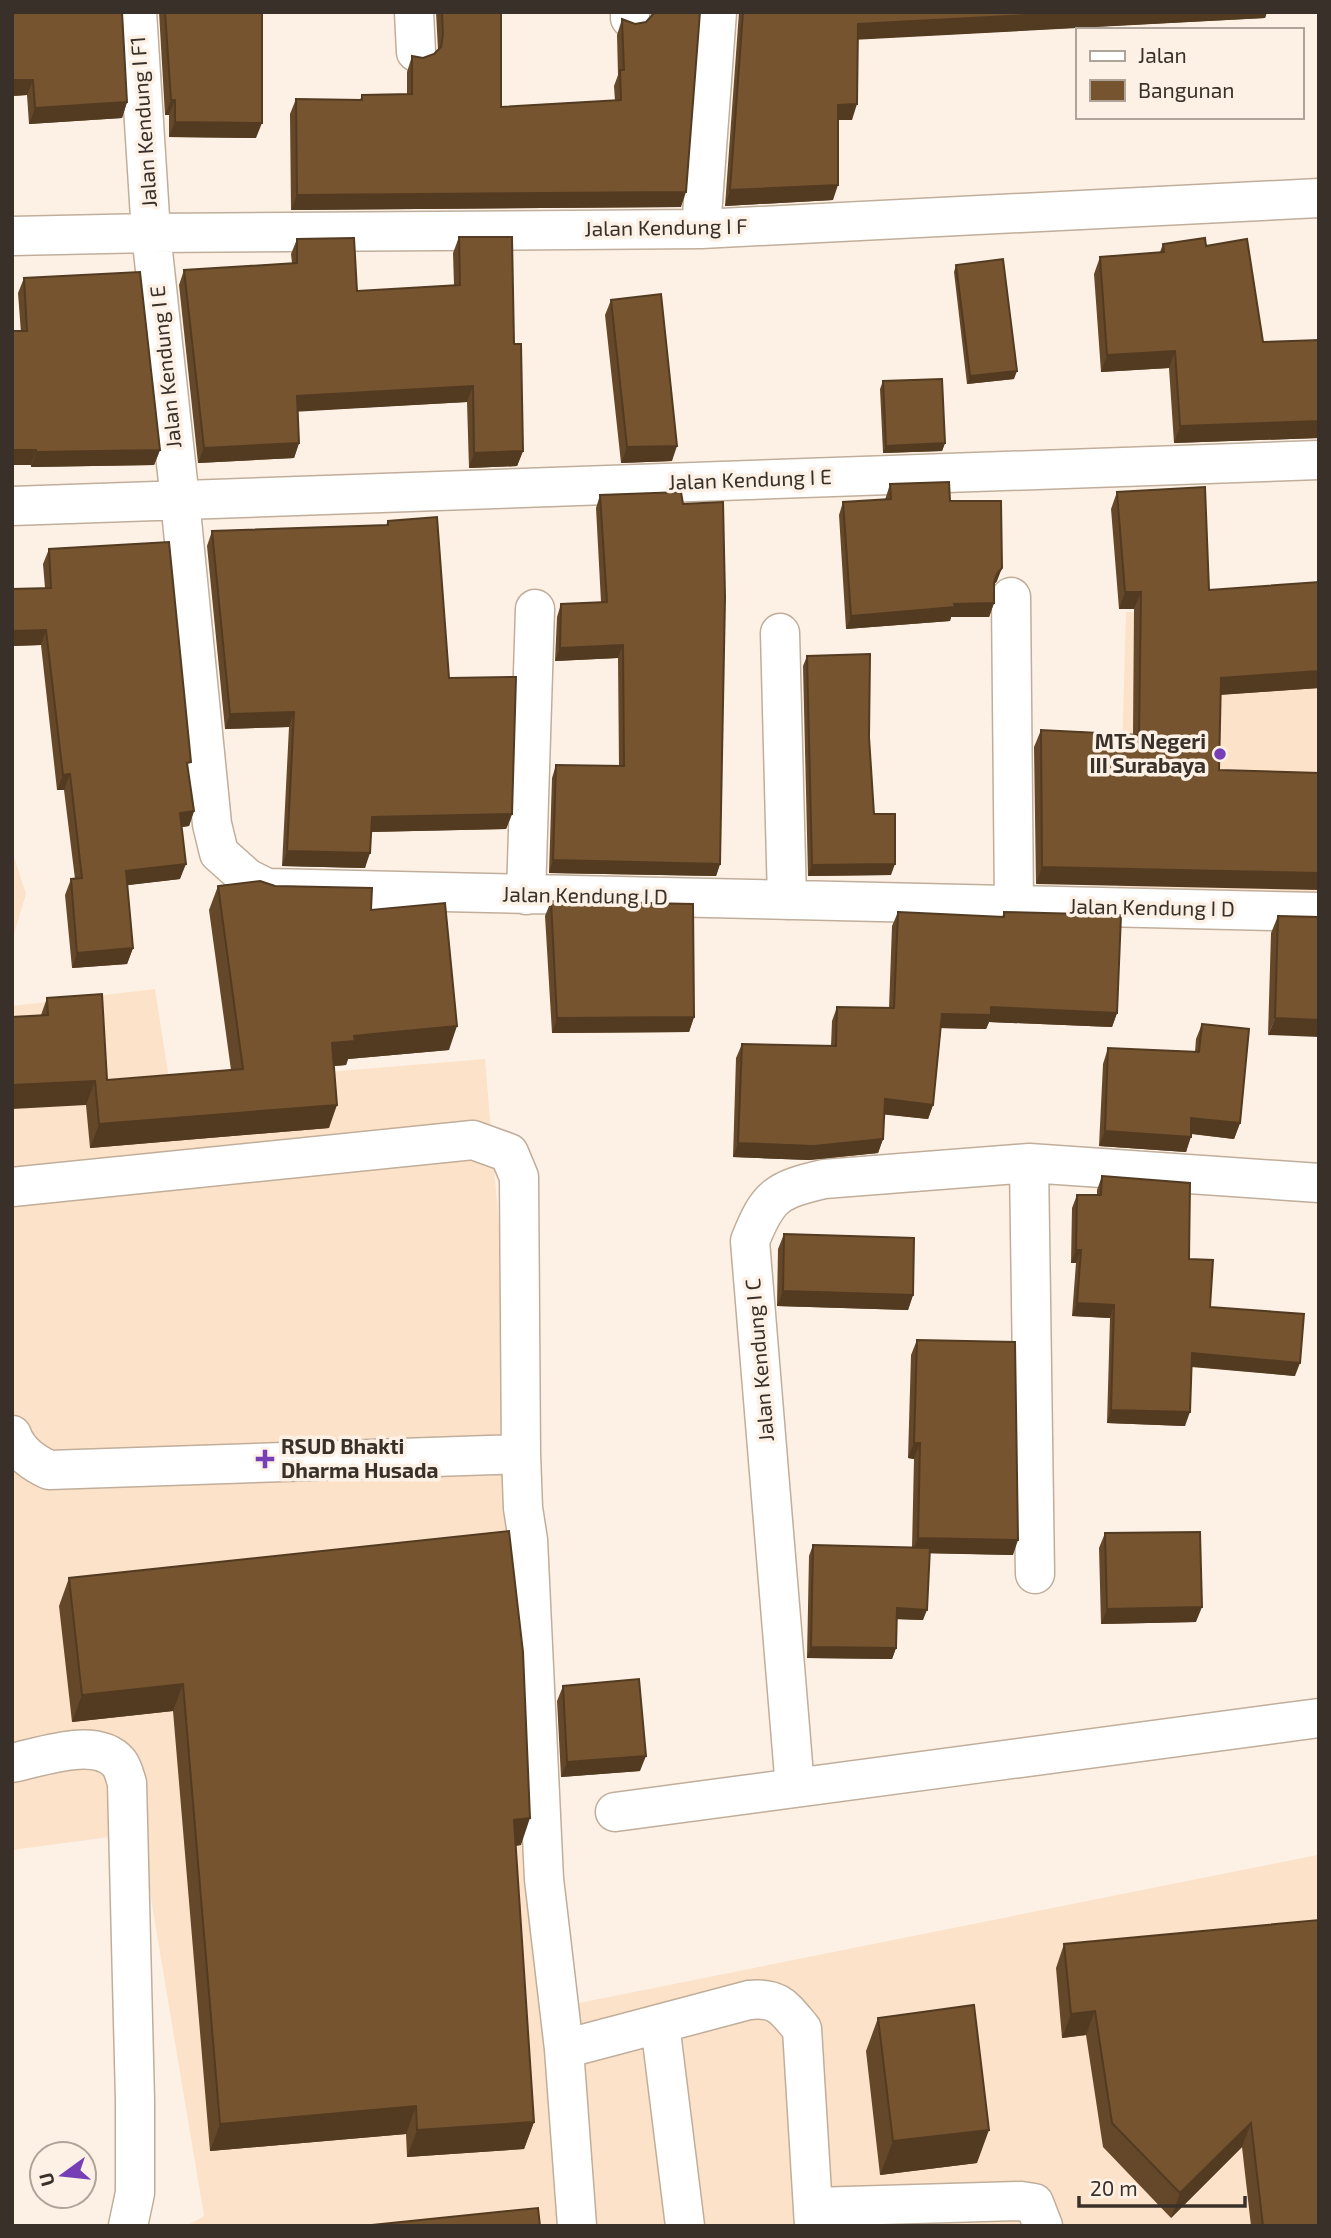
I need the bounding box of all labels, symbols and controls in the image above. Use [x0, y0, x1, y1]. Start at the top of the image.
legend [1076, 28, 1303, 119]
street label: Jalan Kendung I F1 [124, 36, 161, 208]
text: Jalan [1138, 42, 1187, 67]
text: Bangunan [1138, 77, 1234, 102]
street label: Jalan Kendung I F [584, 213, 748, 240]
street label: Jalan Kendung I E [144, 285, 185, 450]
street label: Jalan Kendung I E [668, 463, 832, 494]
place label: MTs Negeri III Surabaya [1089, 728, 1206, 778]
marker: MTs Negeri III Surabaya [1212, 746, 1228, 762]
street label: Jalan Kendung I D [502, 881, 668, 908]
street label: Jalan Kendung I D [1069, 893, 1235, 920]
street label: Jalan Kendung I C [739, 1277, 778, 1443]
place label: RSUD Bhakti Dharma Husada [281, 1433, 439, 1482]
marker: RSUD Bhakti Dharma Husada [255, 1449, 275, 1469]
north arrow [28, 2140, 98, 2210]
scale bar [1079, 2164, 1245, 2208]
text: U [33, 2170, 59, 2189]
text: 20 m [1090, 2175, 1138, 2200]

